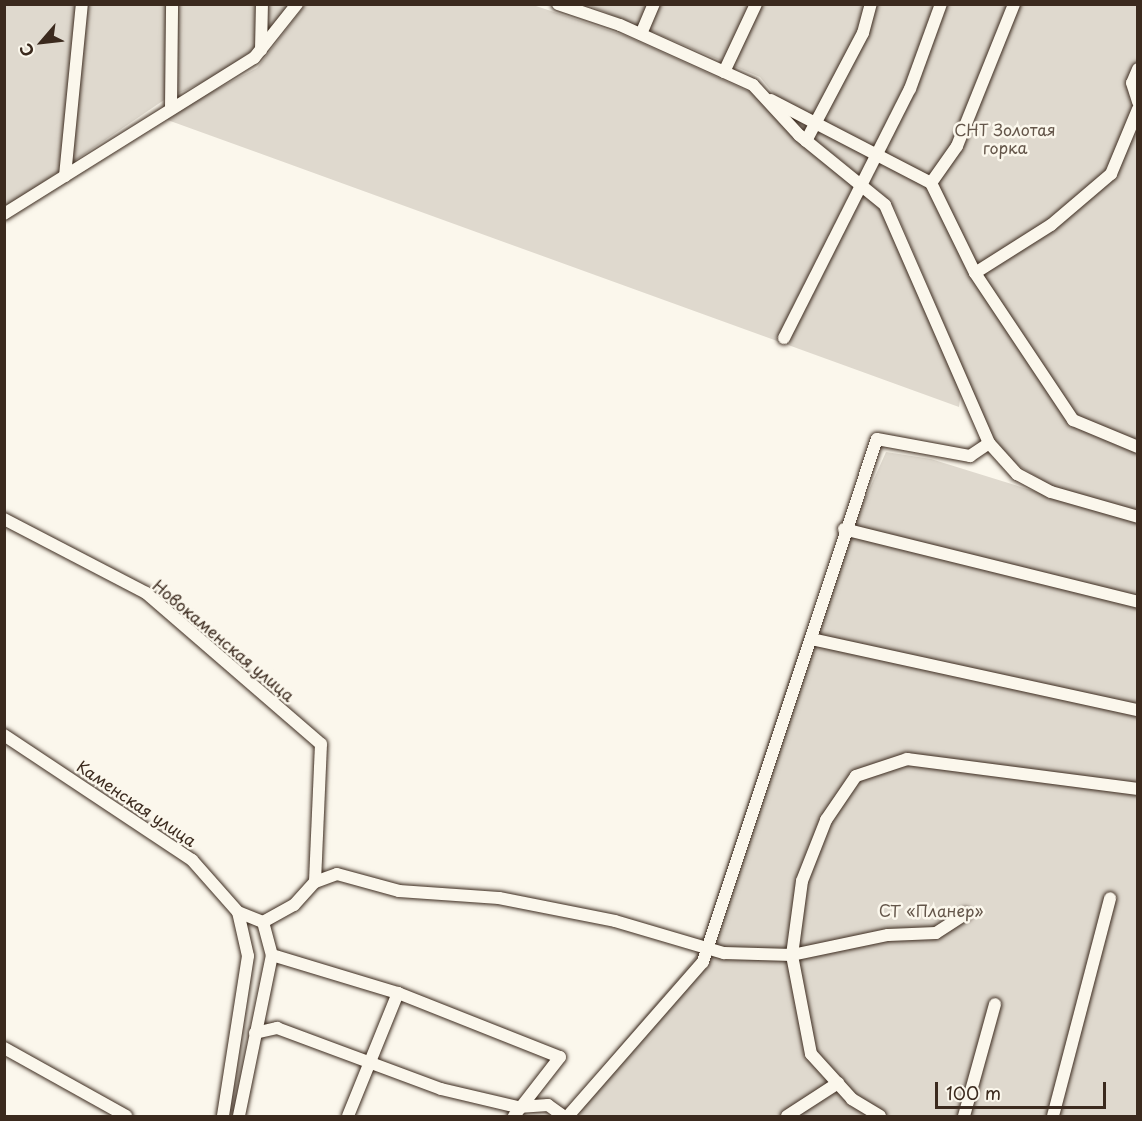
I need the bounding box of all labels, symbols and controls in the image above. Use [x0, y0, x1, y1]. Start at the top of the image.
north arrow [12, 12, 72, 72]
text: С [13, 40, 40, 61]
park label: СНТ Золотая горка [954, 119, 1056, 157]
street label: Новокаменская улица [149, 575, 299, 705]
street label: Каменская улица [73, 756, 201, 850]
park label: СТ «Планер» [879, 900, 983, 920]
scale bar [938, 1070, 1109, 1108]
text: 100 m [946, 1079, 1001, 1106]

